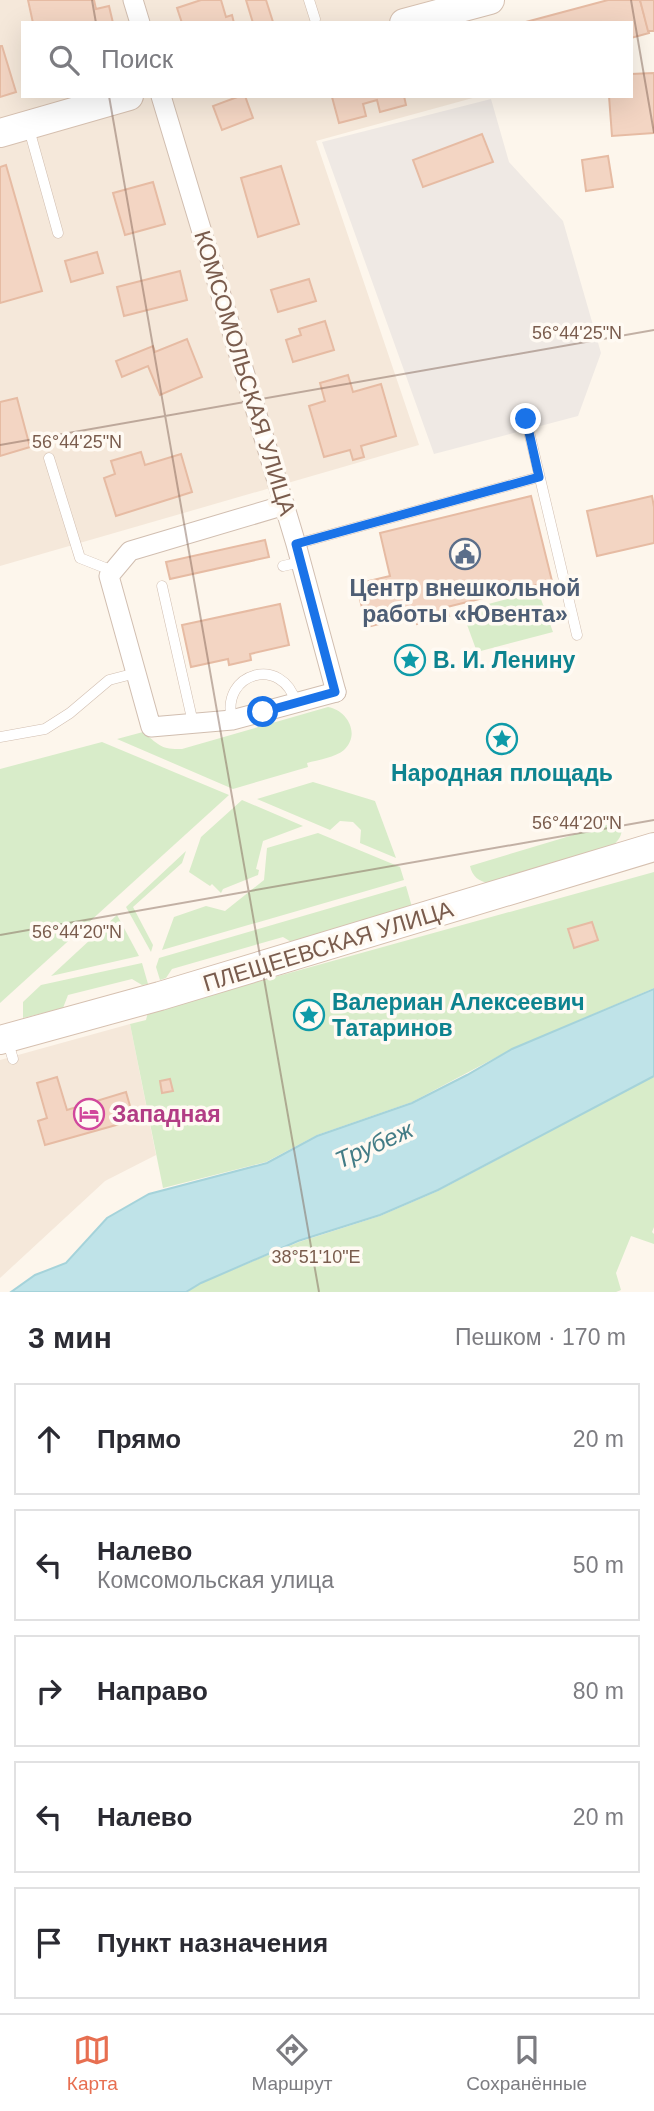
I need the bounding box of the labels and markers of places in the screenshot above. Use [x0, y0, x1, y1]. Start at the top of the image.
public building icon: Центр внешкольной работы «Ювента» [448, 537, 482, 571]
place label: Центр внешкольной работы «Ювента» [350, 575, 580, 627]
place icon: В. И. Ленину [393, 643, 427, 677]
place label: В. И. Ленину [433, 647, 576, 673]
place icon: Народная площадь [485, 722, 519, 756]
place label: Народная площадь [391, 760, 613, 786]
place label: Валериан Алексеевич Татаринов [332, 989, 585, 1041]
place icon: Валериан Алексеевич Татаринов [292, 998, 326, 1032]
hotel icon: Западная [72, 1097, 106, 1131]
place label: Западная [112, 1101, 221, 1127]

